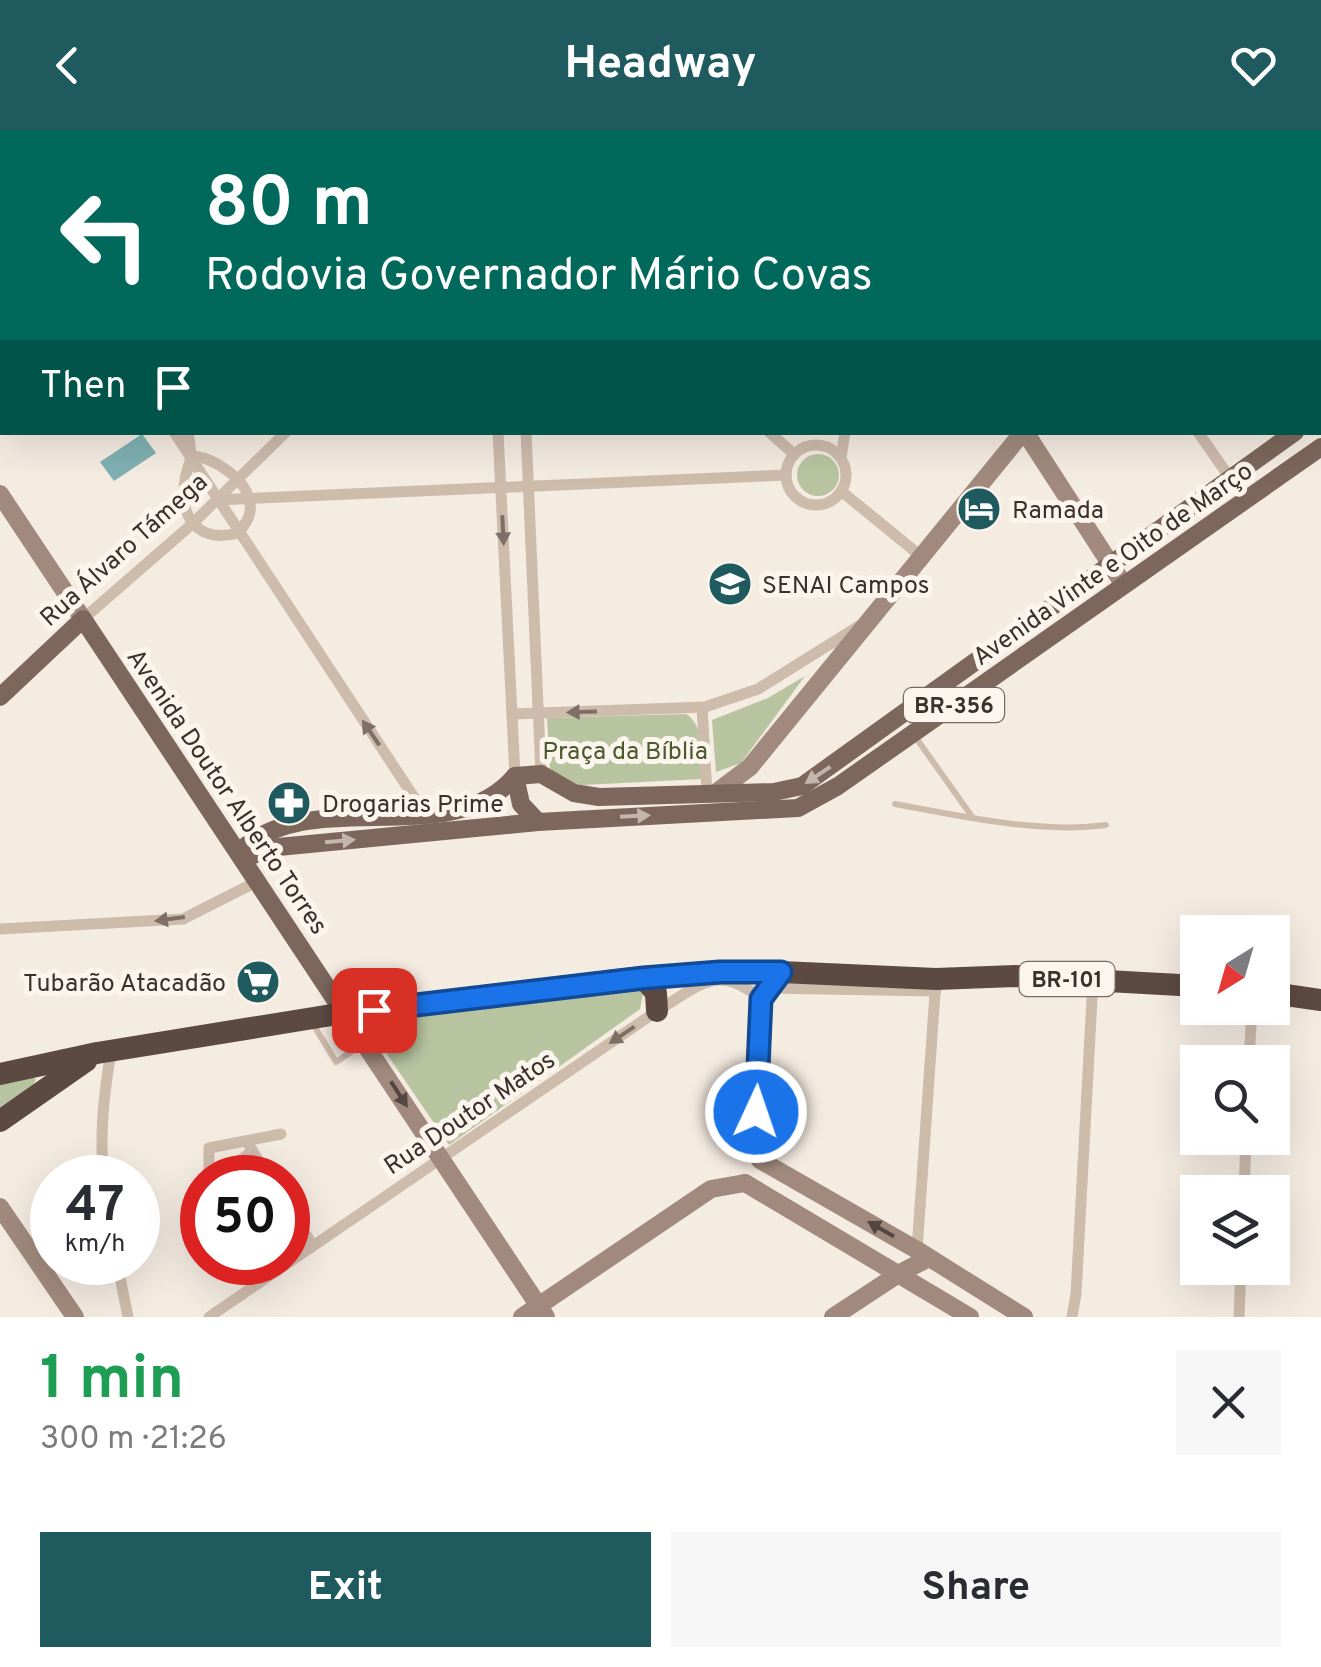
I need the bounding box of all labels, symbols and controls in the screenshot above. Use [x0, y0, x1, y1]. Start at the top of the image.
text: Headway [564, 37, 757, 94]
icon: back [40, 38, 95, 93]
icon: heart [1226, 38, 1281, 93]
text: 80 m [205, 162, 373, 251]
icon: left [40, 170, 170, 300]
text: Rodovia Governador Mário Covas [205, 249, 873, 306]
icon: arrive [146, 360, 201, 415]
text: Then [40, 363, 126, 412]
street label: Avenida Vinte e Oito de Março [968, 456, 1260, 674]
street label: Rua Álvaro Támega [34, 467, 215, 635]
hotel icon: Ramada [956, 486, 1002, 532]
place label: Ramada [1012, 496, 1104, 528]
one-way arrow [495, 514, 511, 546]
school or university icon: SENAI Campos [707, 561, 753, 607]
place label: SENAI Campos [762, 571, 930, 603]
street label: Avenida Doutor Alberto Torres [118, 644, 333, 942]
road number: BR-356 [904, 688, 1004, 722]
one-way arrow [565, 704, 597, 720]
one-way arrow [362, 719, 381, 746]
park label: Praça da Bíblia [542, 737, 708, 769]
one-way arrow [804, 765, 831, 784]
pharmacy icon: Drogarias Prime [266, 780, 312, 826]
place label: Drogarias Prime [322, 790, 504, 822]
one-way arrow [620, 808, 652, 824]
one-way arrow [324, 833, 356, 849]
one-way arrow [154, 912, 185, 928]
north arrow [1180, 915, 1290, 1025]
map controls [1180, 915, 1290, 1285]
supermarket icon: Tubarão Atacadão [235, 959, 281, 1005]
road number: BR-101 [1020, 962, 1114, 996]
pin [332, 968, 417, 1053]
place label: Tubarão Atacadão [23, 969, 226, 1001]
icon: arrive [347, 983, 402, 1038]
one-way arrow [608, 1025, 635, 1044]
street label: Rua Doutor Matos [379, 1045, 562, 1184]
button: search [1180, 1045, 1290, 1155]
position arrow [704, 1060, 808, 1164]
one-way arrow [389, 1080, 408, 1107]
speed limit sign: 50 [180, 1155, 310, 1285]
button: layers [1180, 1175, 1290, 1285]
text: 47 [66, 1176, 124, 1239]
one-way arrow [867, 1221, 896, 1238]
text: km/h [65, 1229, 125, 1261]
text: 1 min [40, 1344, 184, 1420]
button: close [1176, 1350, 1281, 1455]
text: 300 m · 21:26 [40, 1420, 227, 1460]
button: Exit [40, 1532, 651, 1647]
button: Share [671, 1532, 1281, 1647]

